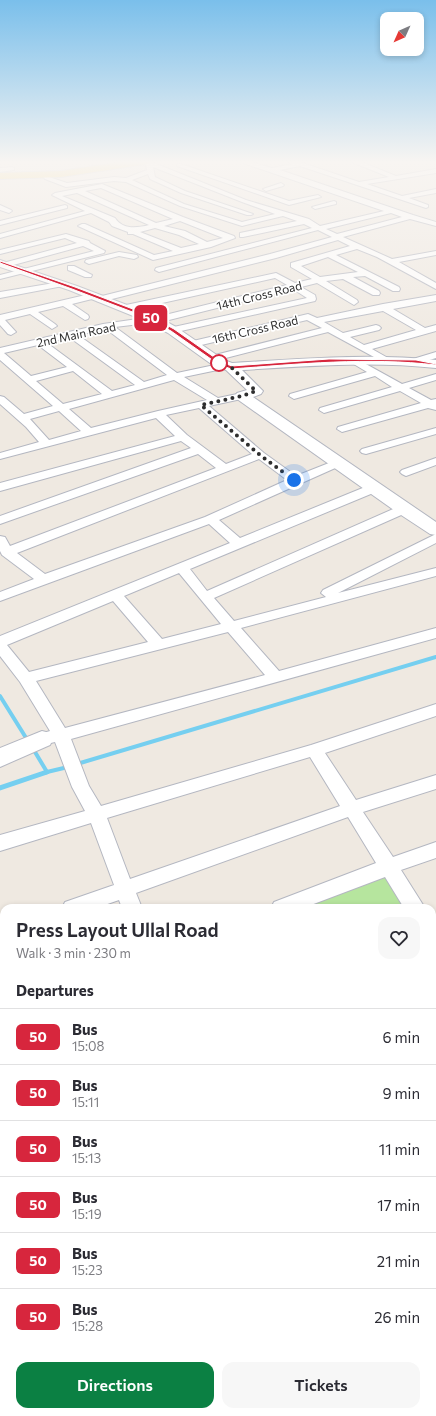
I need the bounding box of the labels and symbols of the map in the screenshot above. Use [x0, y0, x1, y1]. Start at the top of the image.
north arrow [380, 12, 424, 56]
street label: 14th Cross Road [215, 278, 303, 312]
line badge: 50 [133, 305, 169, 331]
street label: 16th Cross Road [211, 312, 299, 346]
street label: 2nd Main Road [35, 319, 117, 349]
unlabelled marker [210, 354, 228, 372]
your location [284, 470, 304, 490]

